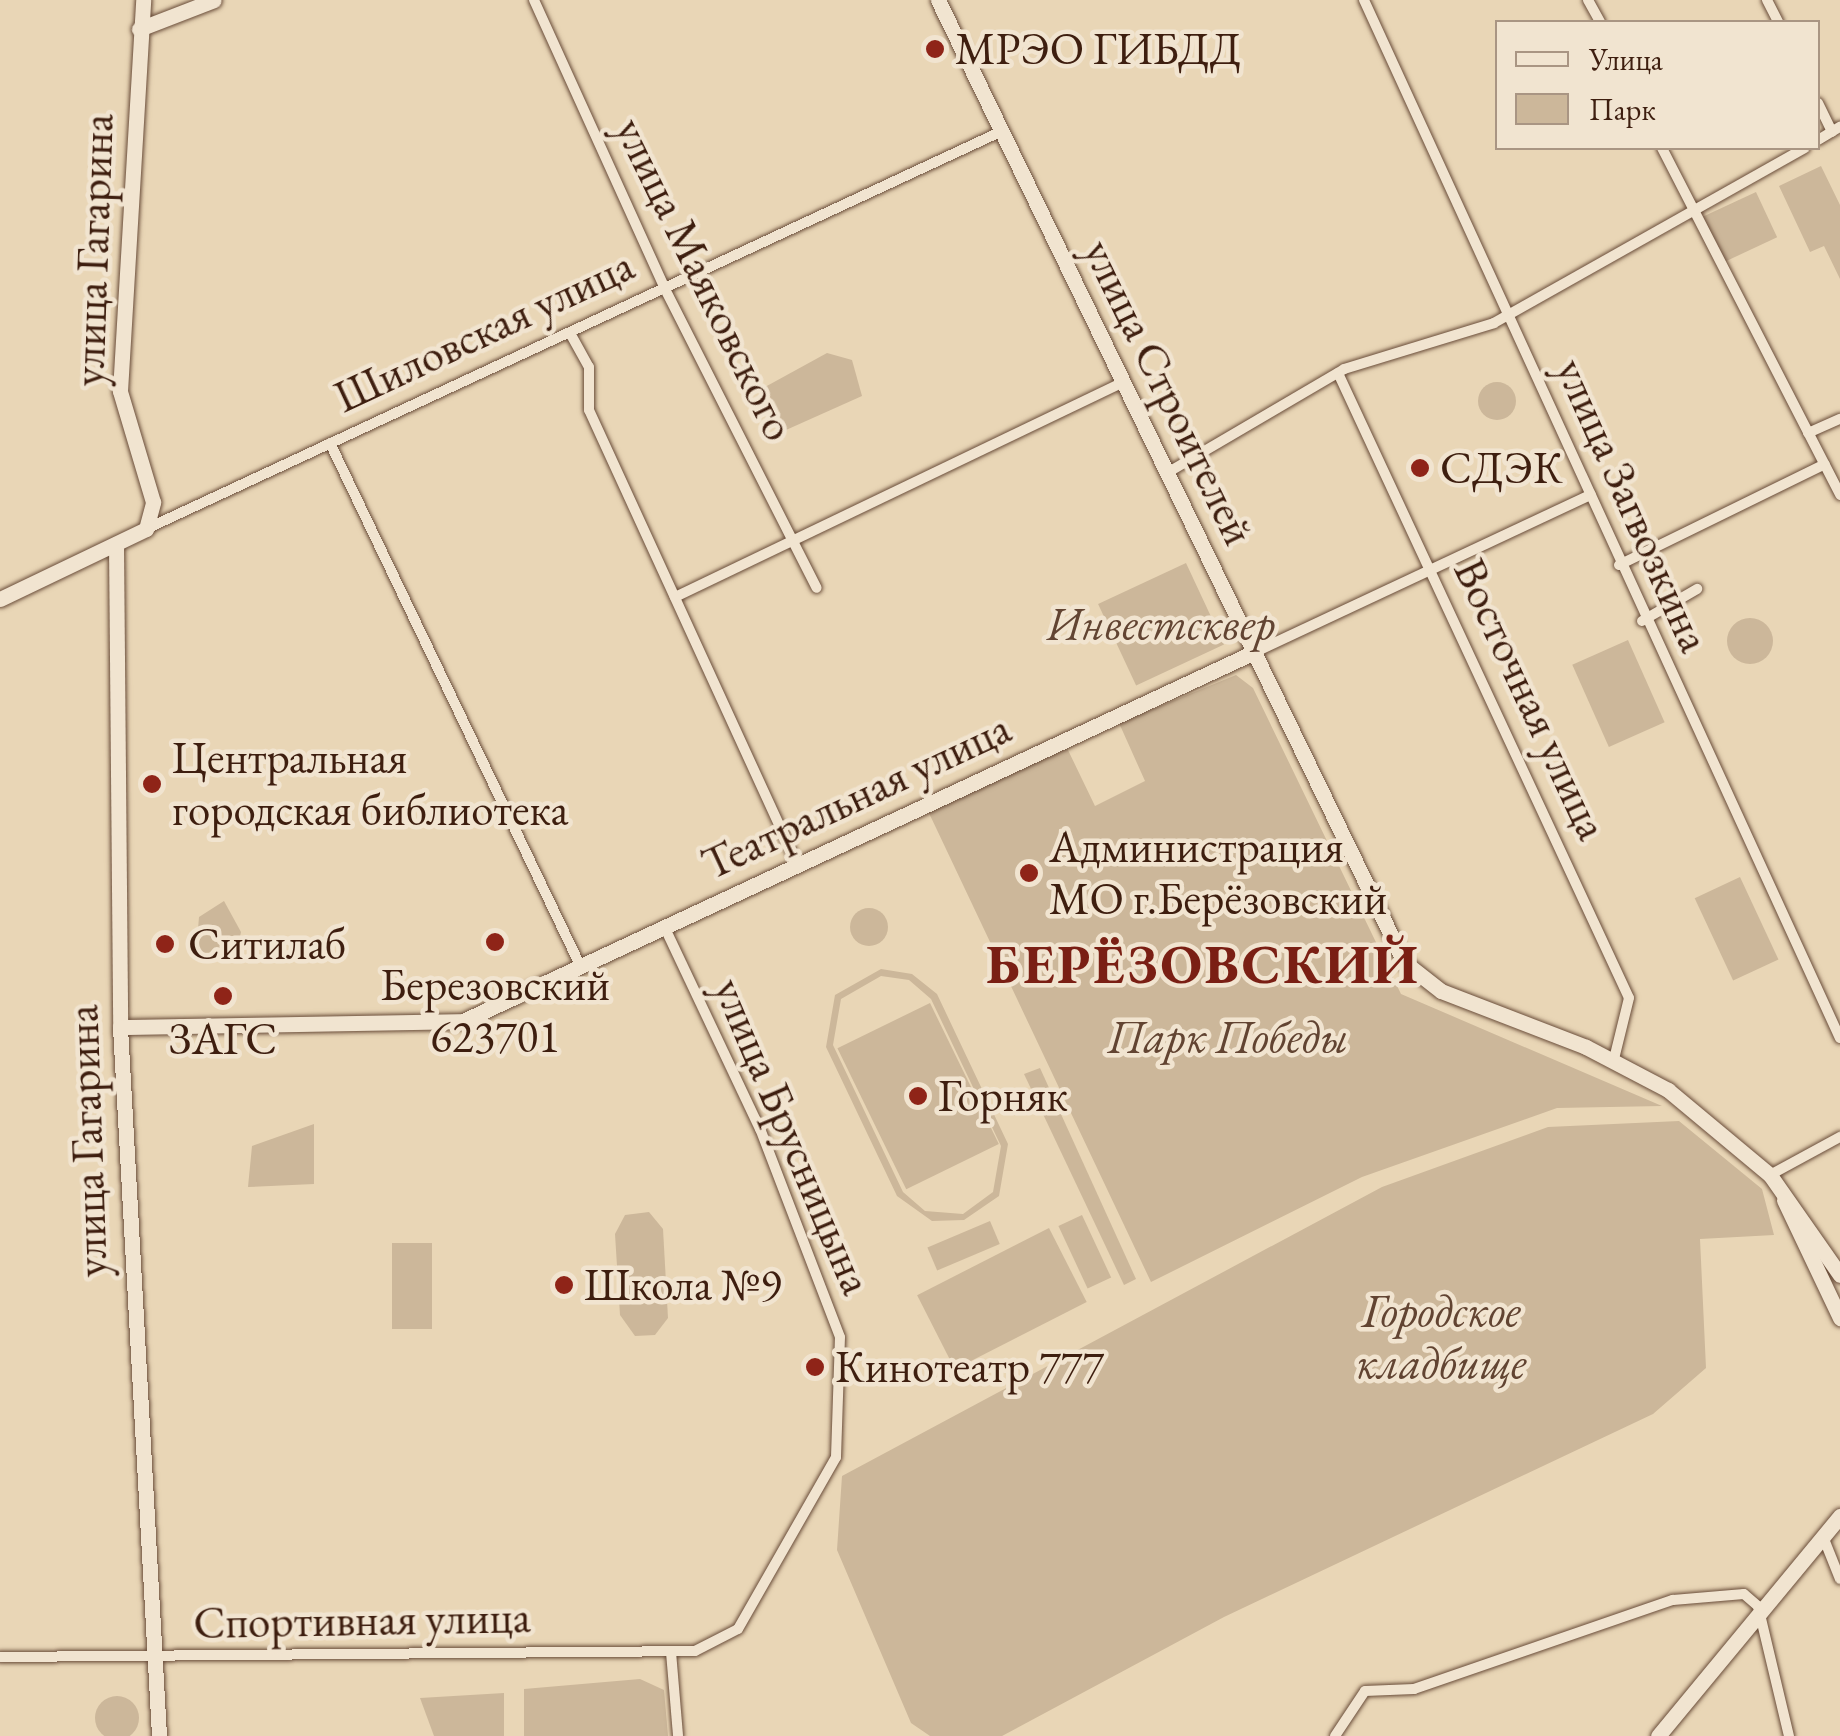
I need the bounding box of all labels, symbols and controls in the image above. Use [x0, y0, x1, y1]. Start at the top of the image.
legend [1495, 20, 1820, 150]
place label: МРЭО ГИБДД [955, 22, 1241, 76]
marker: МРЭО ГИБДД [924, 38, 946, 60]
text: Улица [1589, 40, 1663, 79]
text: Парк [1589, 90, 1656, 129]
street label: улица Маяковского [603, 109, 807, 449]
street label: улица Гагарина [61, 113, 125, 387]
street label: улица Строителей [1072, 231, 1266, 553]
street label: Шиловская улица [326, 238, 642, 424]
street label: улица Загвозкина [1544, 350, 1722, 660]
place label: СДЭК [1440, 441, 1563, 495]
marker: СДЭК [1409, 457, 1431, 479]
street label: Восточная улица [1442, 550, 1620, 848]
park label: Инвестсквер [1047, 597, 1275, 651]
street label: Театральная улица [693, 701, 1019, 891]
place label: Центральная городская библиотека [172, 731, 568, 837]
marker: Центральная городская библиотека [141, 773, 163, 795]
place label: Администрация МО г.Берёзовский [1049, 820, 1387, 926]
marker: Администрация МО г.Берёзовский [1018, 862, 1040, 884]
place label: Ситилаб [188, 917, 346, 971]
marker: Ситилаб [152, 931, 178, 957]
marker: Березовский 623701 [484, 931, 506, 953]
district label: БЕРЁЗОВСКИЙ [986, 931, 1420, 997]
place label: Березовский 623701 [380, 958, 610, 1064]
street label: улица Брусницына [702, 970, 884, 1302]
marker: ЗАГС [212, 985, 234, 1007]
street label: улица Гагарина [55, 1004, 119, 1278]
park label: Парк Победы [1108, 1010, 1348, 1064]
place label: ЗАГС [169, 1012, 277, 1066]
place label: Горняк [938, 1069, 1068, 1123]
marker: Горняк [907, 1085, 929, 1107]
place label: Школа №9 [584, 1258, 782, 1312]
marker: Школа №9 [553, 1274, 575, 1296]
park label: Городское кладбище [1356, 1284, 1526, 1390]
place label: Кинотеатр 777 [835, 1340, 1104, 1394]
marker: Кинотеатр 777 [804, 1356, 826, 1378]
street label: Спортивная улица [193, 1590, 531, 1650]

